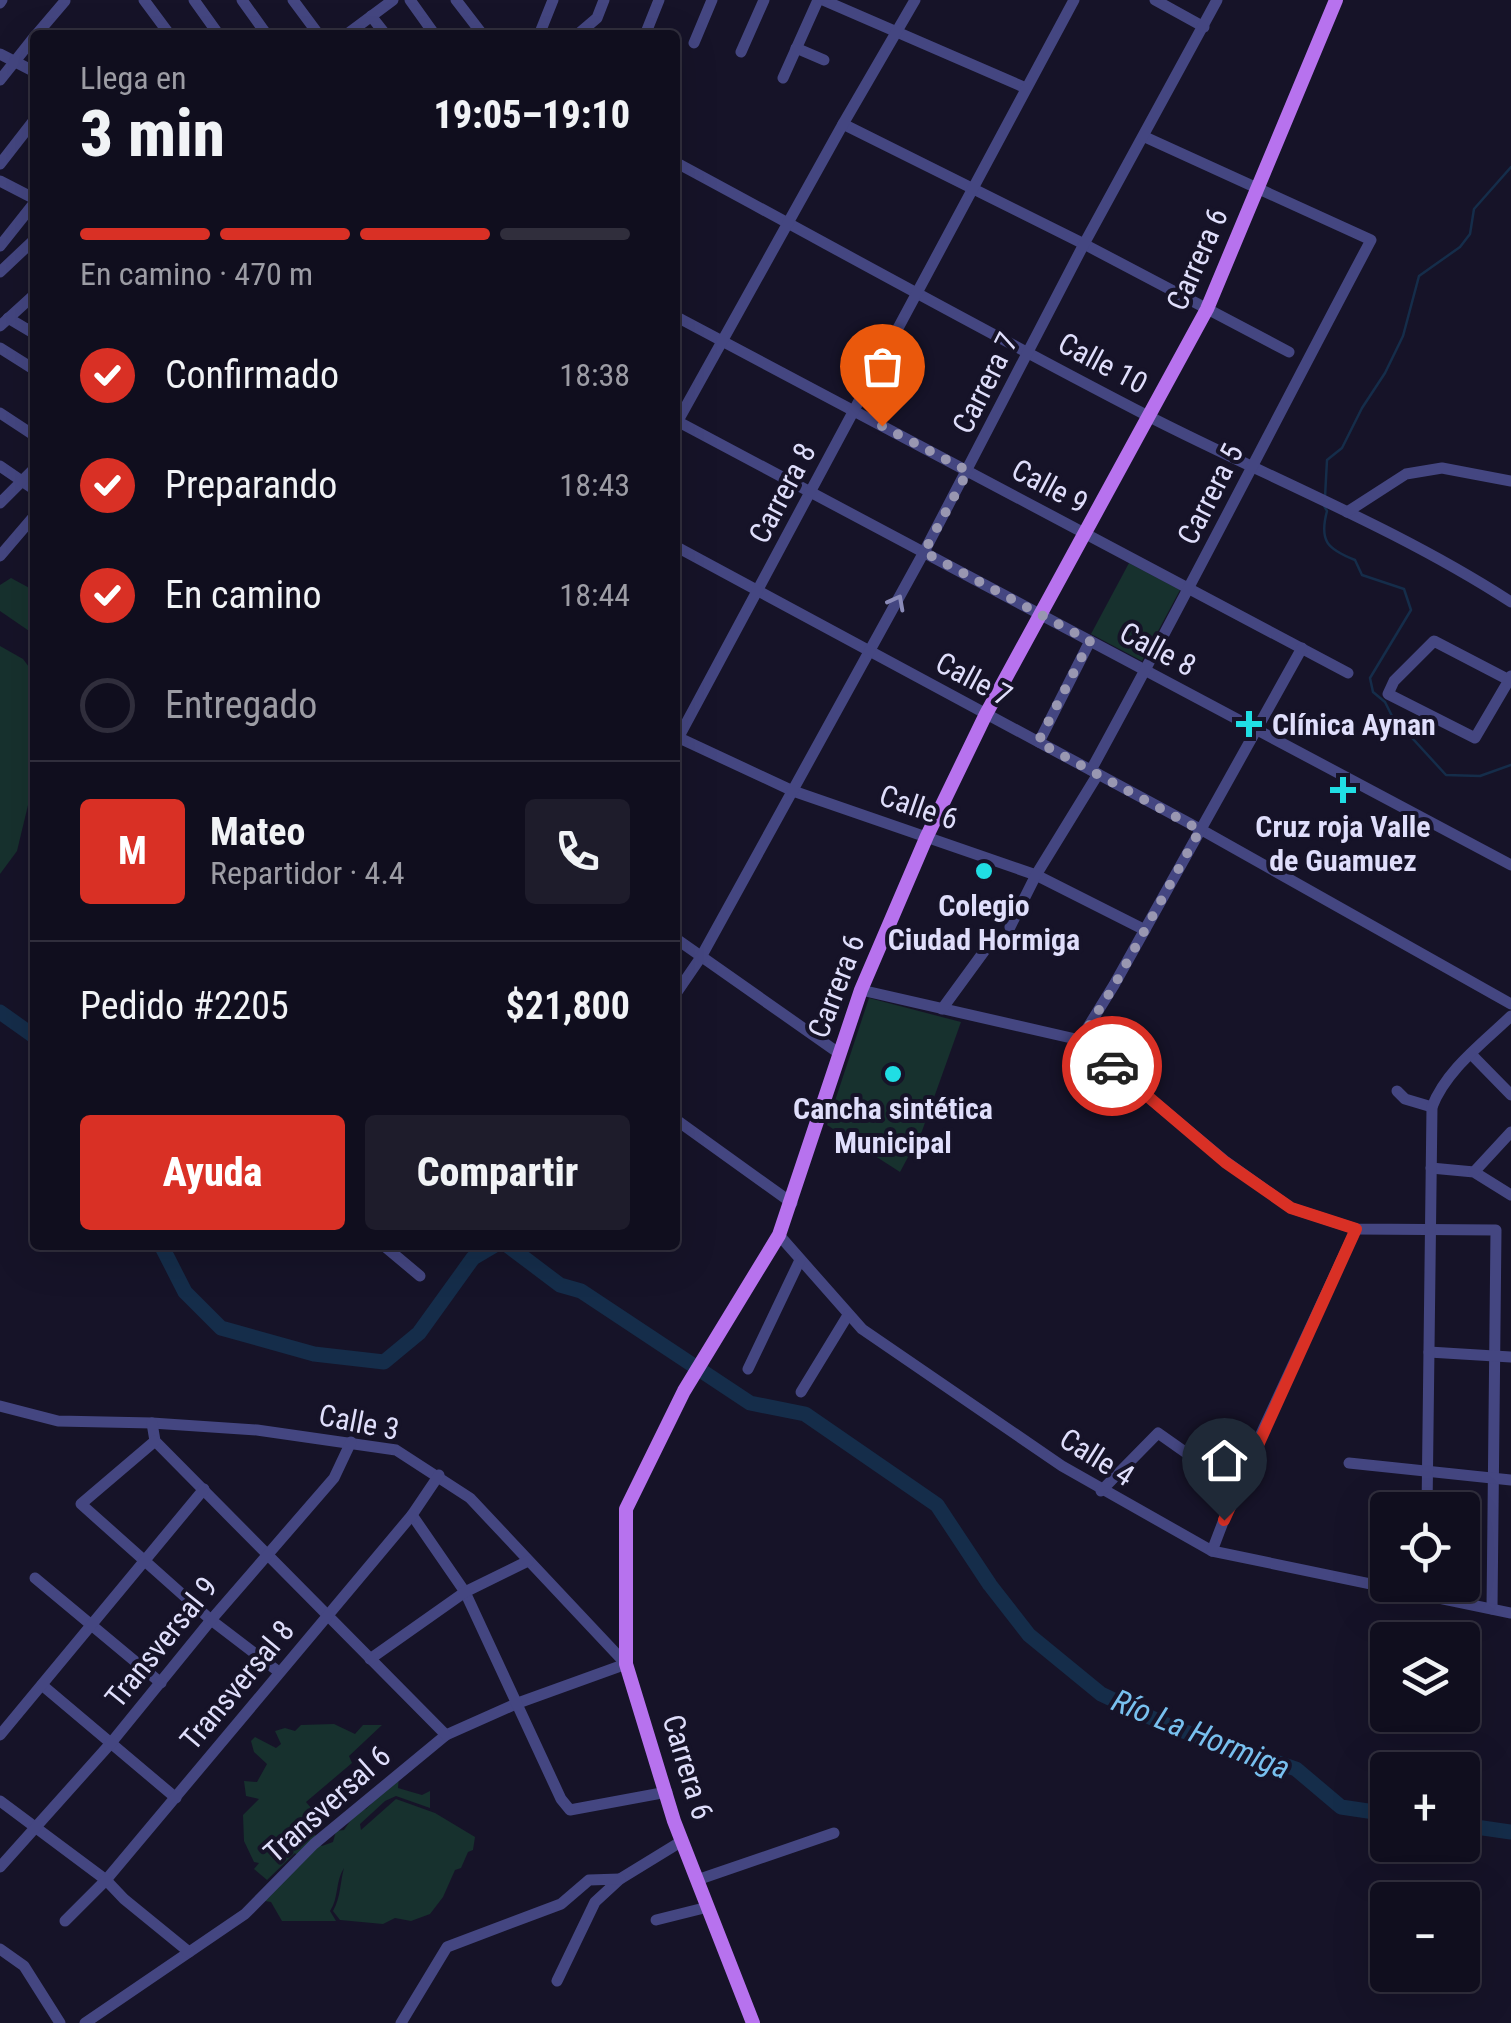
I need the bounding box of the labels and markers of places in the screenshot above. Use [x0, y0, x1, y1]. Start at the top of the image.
pin [840, 324, 925, 427]
place label: Clínica Aynan [1272, 707, 1436, 742]
marker: Clínica Aynan [1236, 711, 1262, 737]
marker: Cruz roja Valle de Guamuez [1330, 777, 1356, 803]
place label: Cruz roja Valle de Guamuez [1255, 809, 1431, 878]
marker: Colegio Ciudad Hormiga [973, 860, 995, 882]
place label: Colegio Ciudad Hormiga [888, 888, 1080, 957]
marker: Cancha sintética Municipal [882, 1063, 904, 1085]
place label: Cancha sintética Municipal [793, 1091, 993, 1160]
pin [1182, 1418, 1267, 1521]

